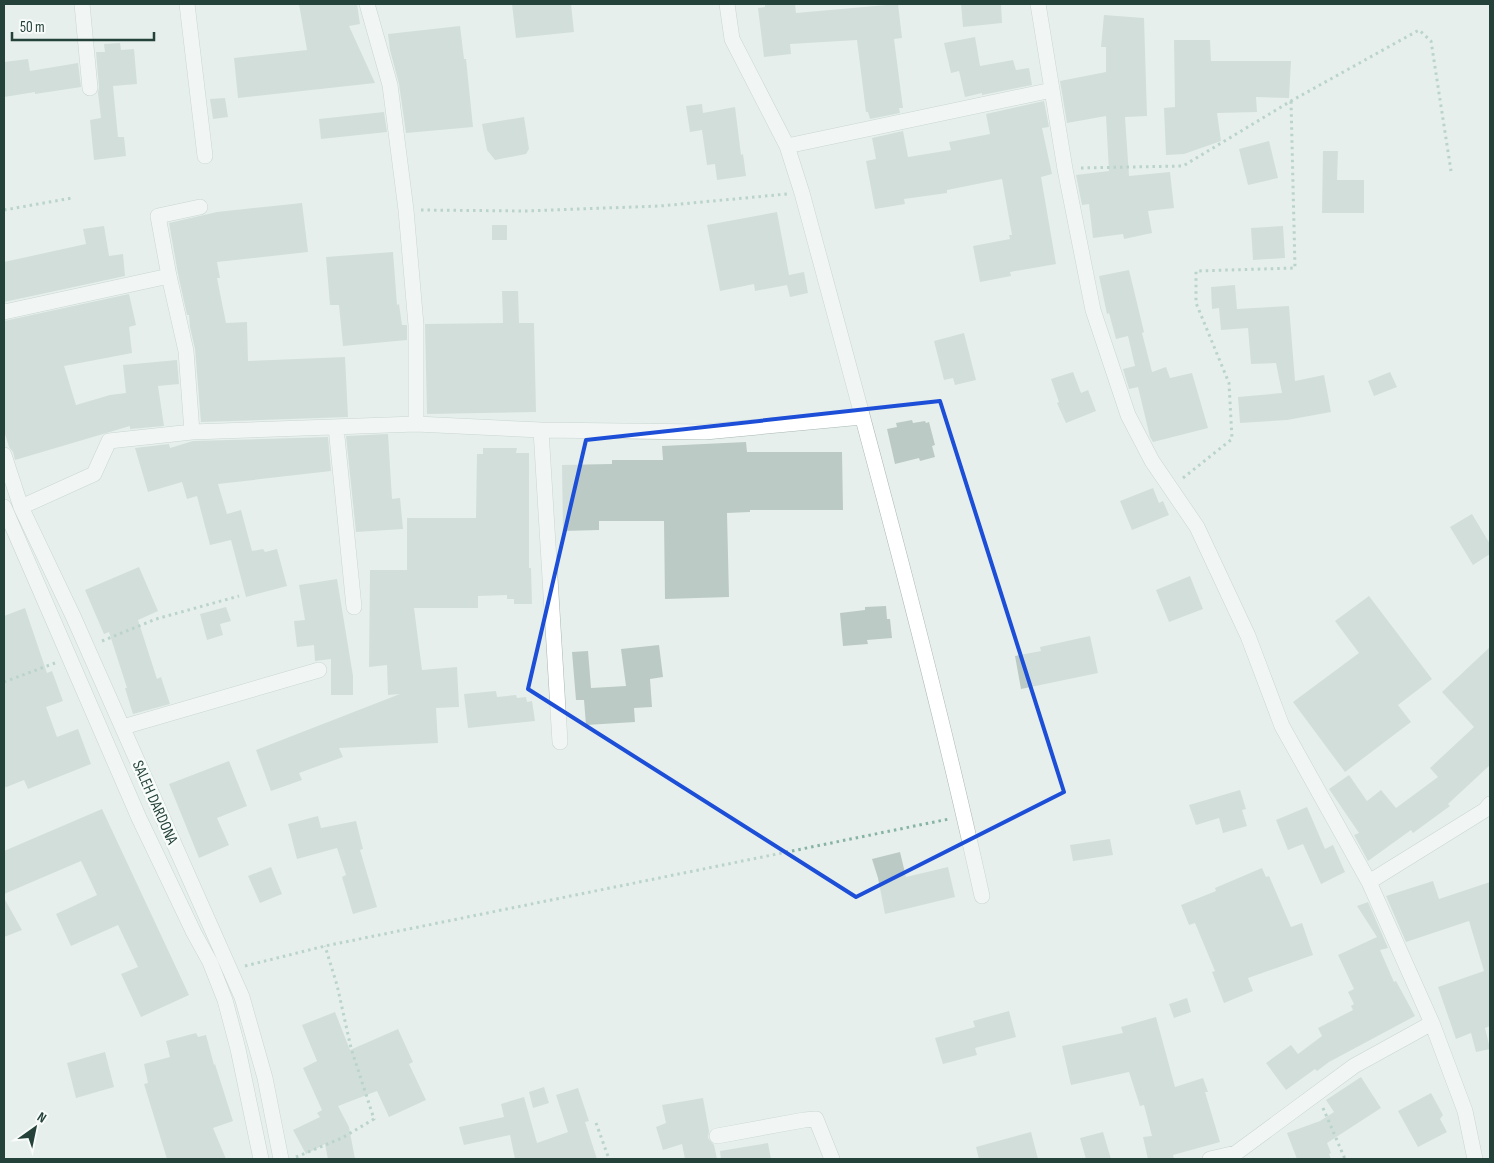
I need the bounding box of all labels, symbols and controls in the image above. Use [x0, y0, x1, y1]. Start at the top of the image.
scale bar [12, 10, 155, 42]
text: 50 m [20, 18, 45, 37]
street label: SALEH DARDONA [128, 758, 182, 848]
north arrow [10, 1103, 60, 1153]
text: N [34, 1108, 50, 1127]

